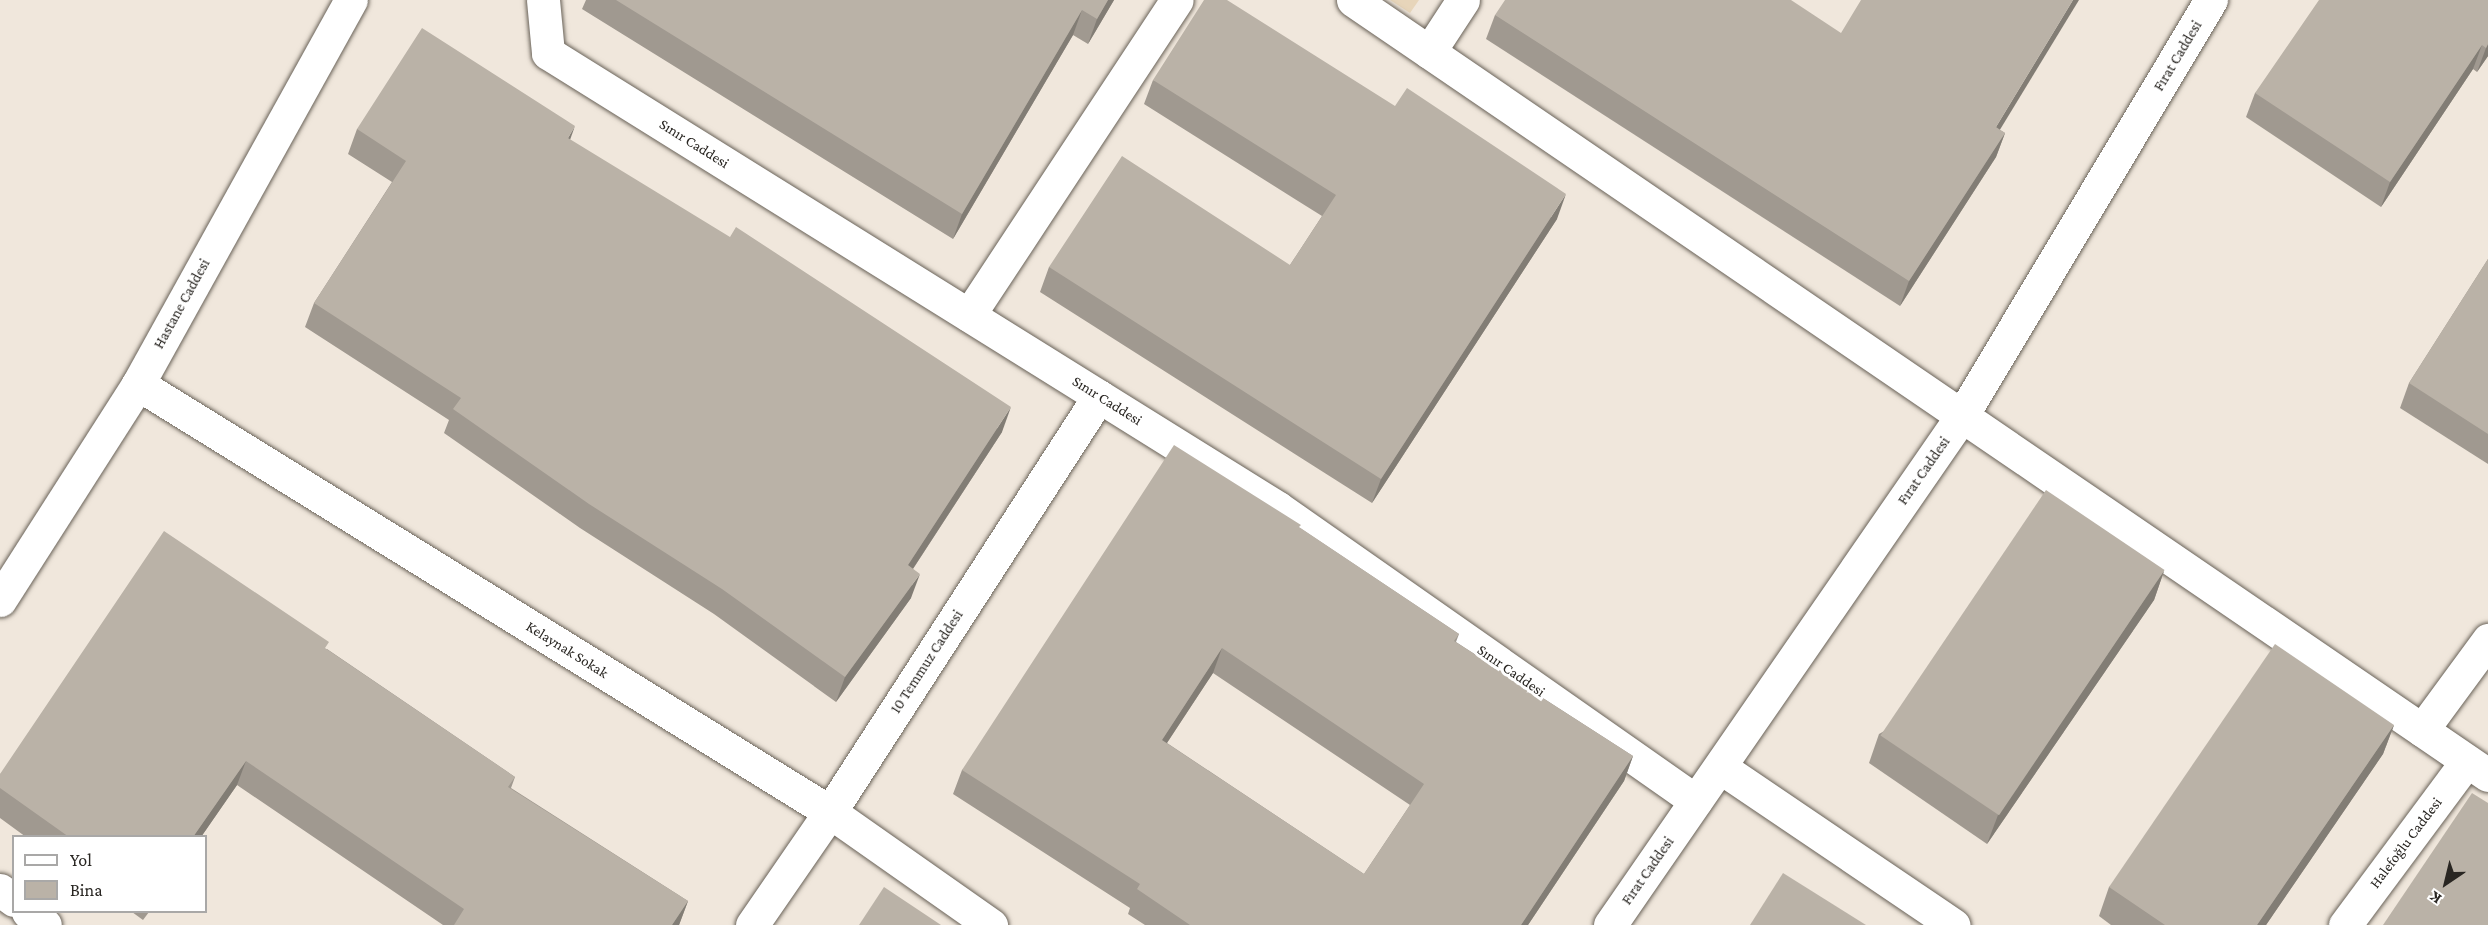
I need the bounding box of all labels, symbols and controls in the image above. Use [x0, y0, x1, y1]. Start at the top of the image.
street label: Fırat Caddesi [2150, 18, 2206, 94]
street label: Sınır Caddesi [656, 115, 732, 173]
street label: Hastane Caddesi [150, 256, 214, 352]
street label: Sınır Caddesi [1069, 372, 1145, 430]
street label: Fırat Caddesi [1894, 434, 1954, 508]
street label: 10 Temmuz Caddesi [887, 607, 967, 717]
street label: Kelaynak Sokak [523, 618, 611, 682]
street label: Sınır Caddesi [1473, 641, 1549, 701]
street label: Halefoğlu Caddesi [2366, 794, 2446, 892]
street label: Fırat Caddesi [1618, 834, 1678, 908]
legend [12, 835, 207, 913]
text: Yol [70, 850, 92, 870]
north arrow [2416, 853, 2476, 913]
text: Bina [70, 880, 103, 900]
text: K [2426, 888, 2444, 908]

